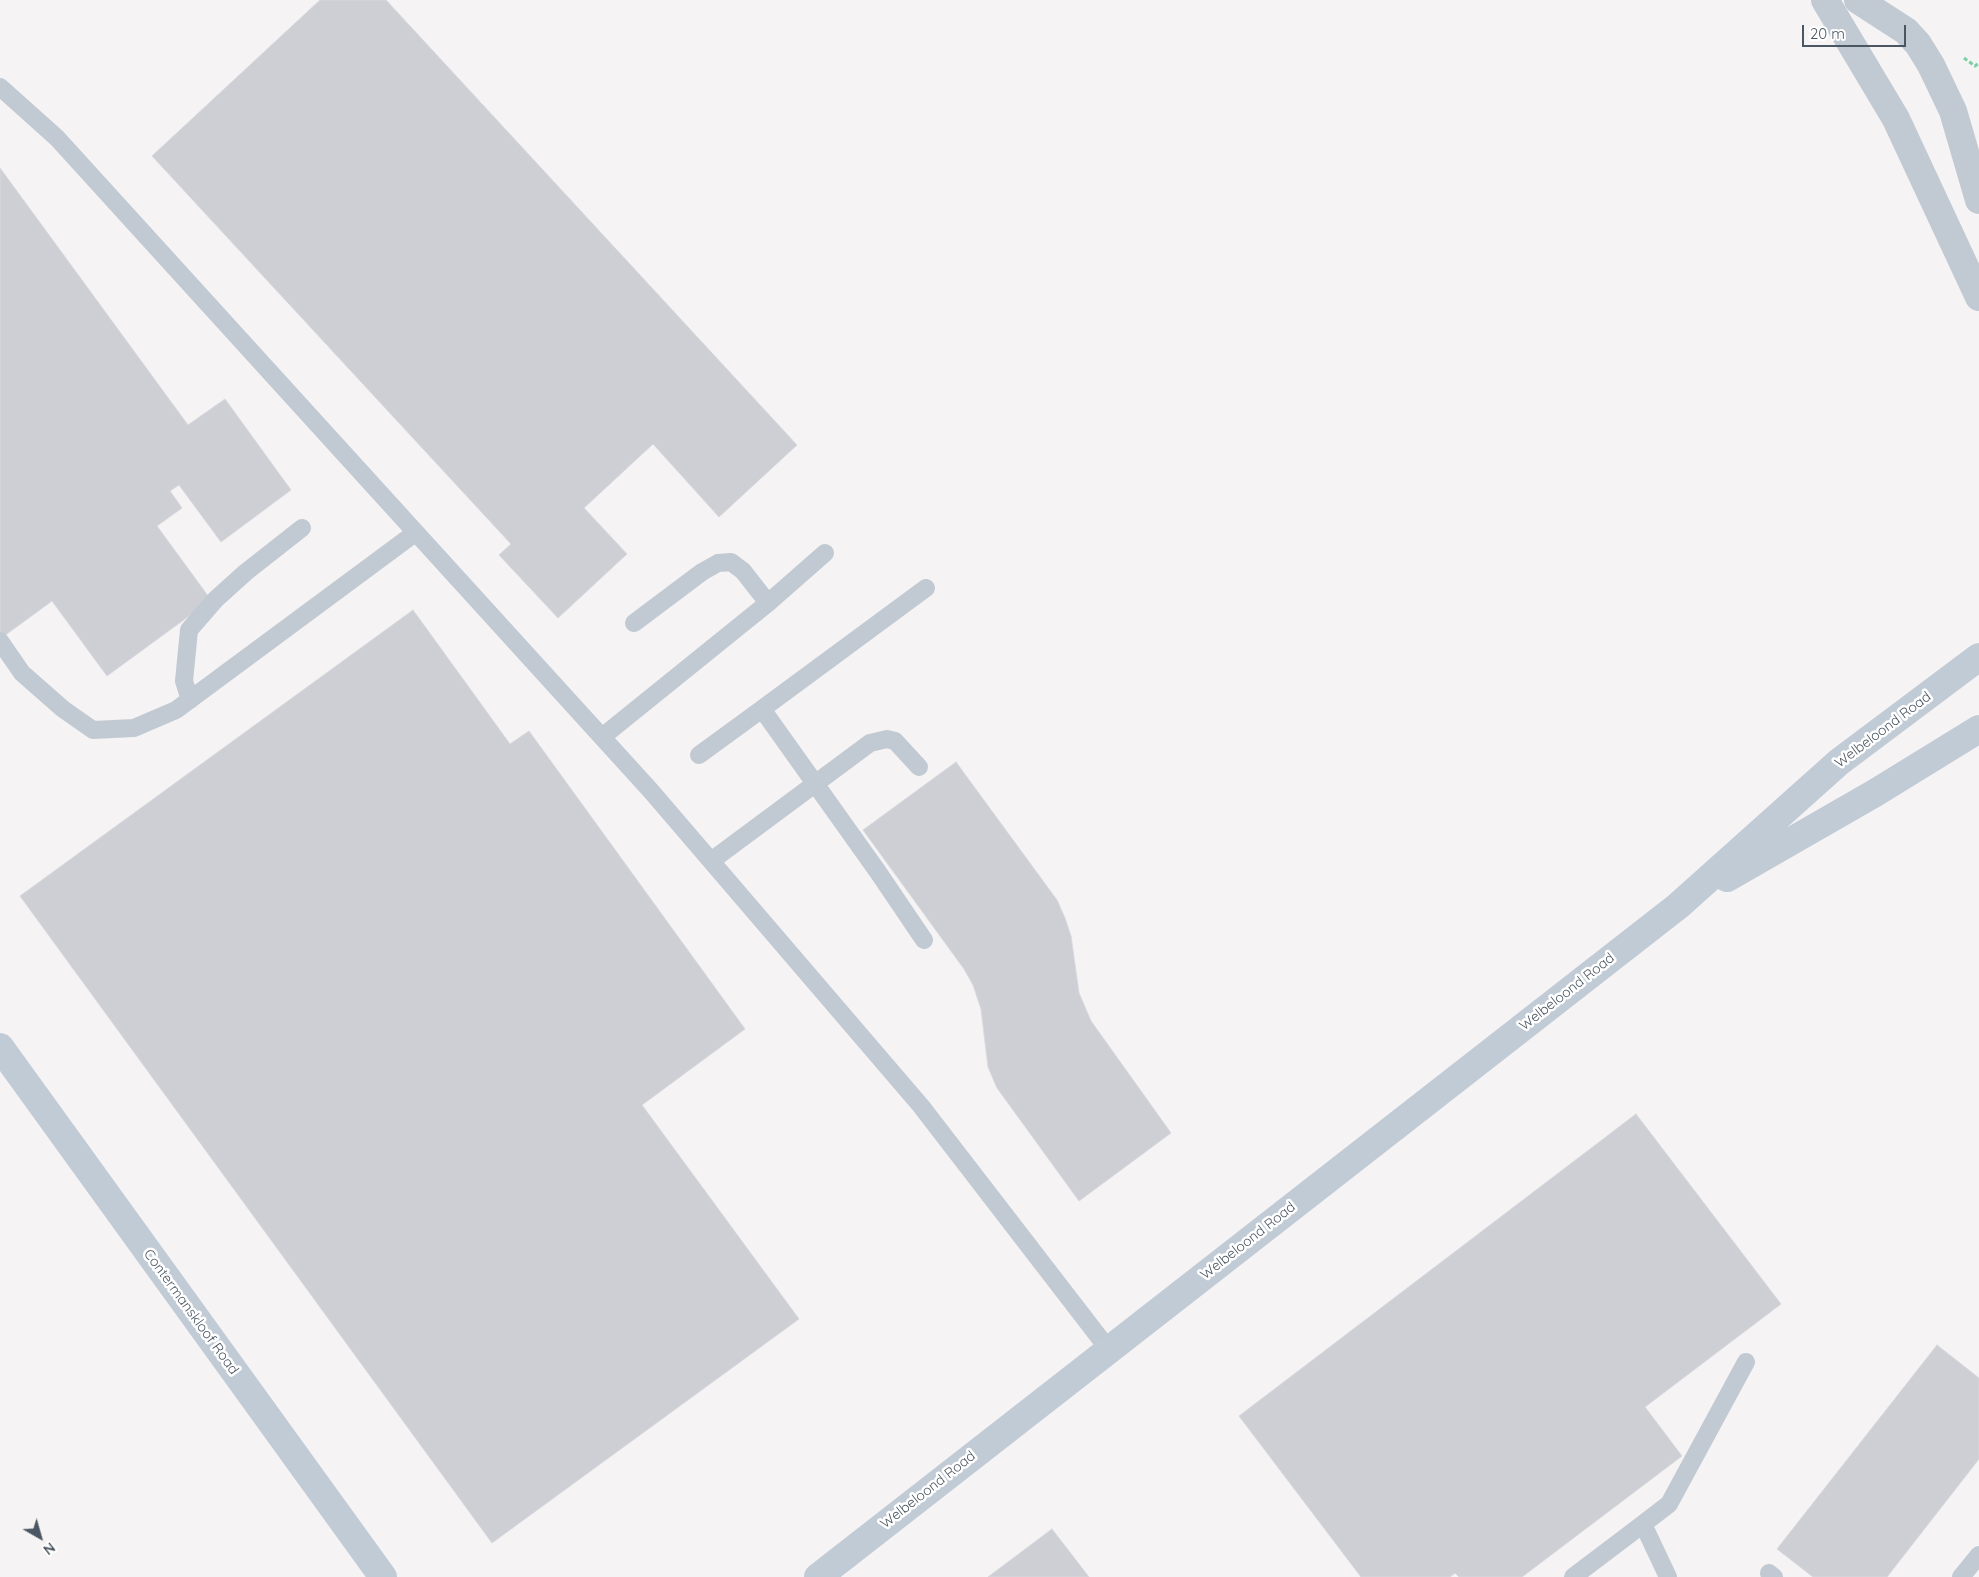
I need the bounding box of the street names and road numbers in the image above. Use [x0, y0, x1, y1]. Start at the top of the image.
street label: Welbeloond Road [1832, 688, 1934, 772]
street label: Welbeloond Road [1516, 950, 1618, 1034]
street label: Welbeloond Road [1197, 1199, 1299, 1283]
street label: Contermanskloof Road [140, 1246, 242, 1378]
street label: Welbeloond Road [877, 1448, 979, 1532]

